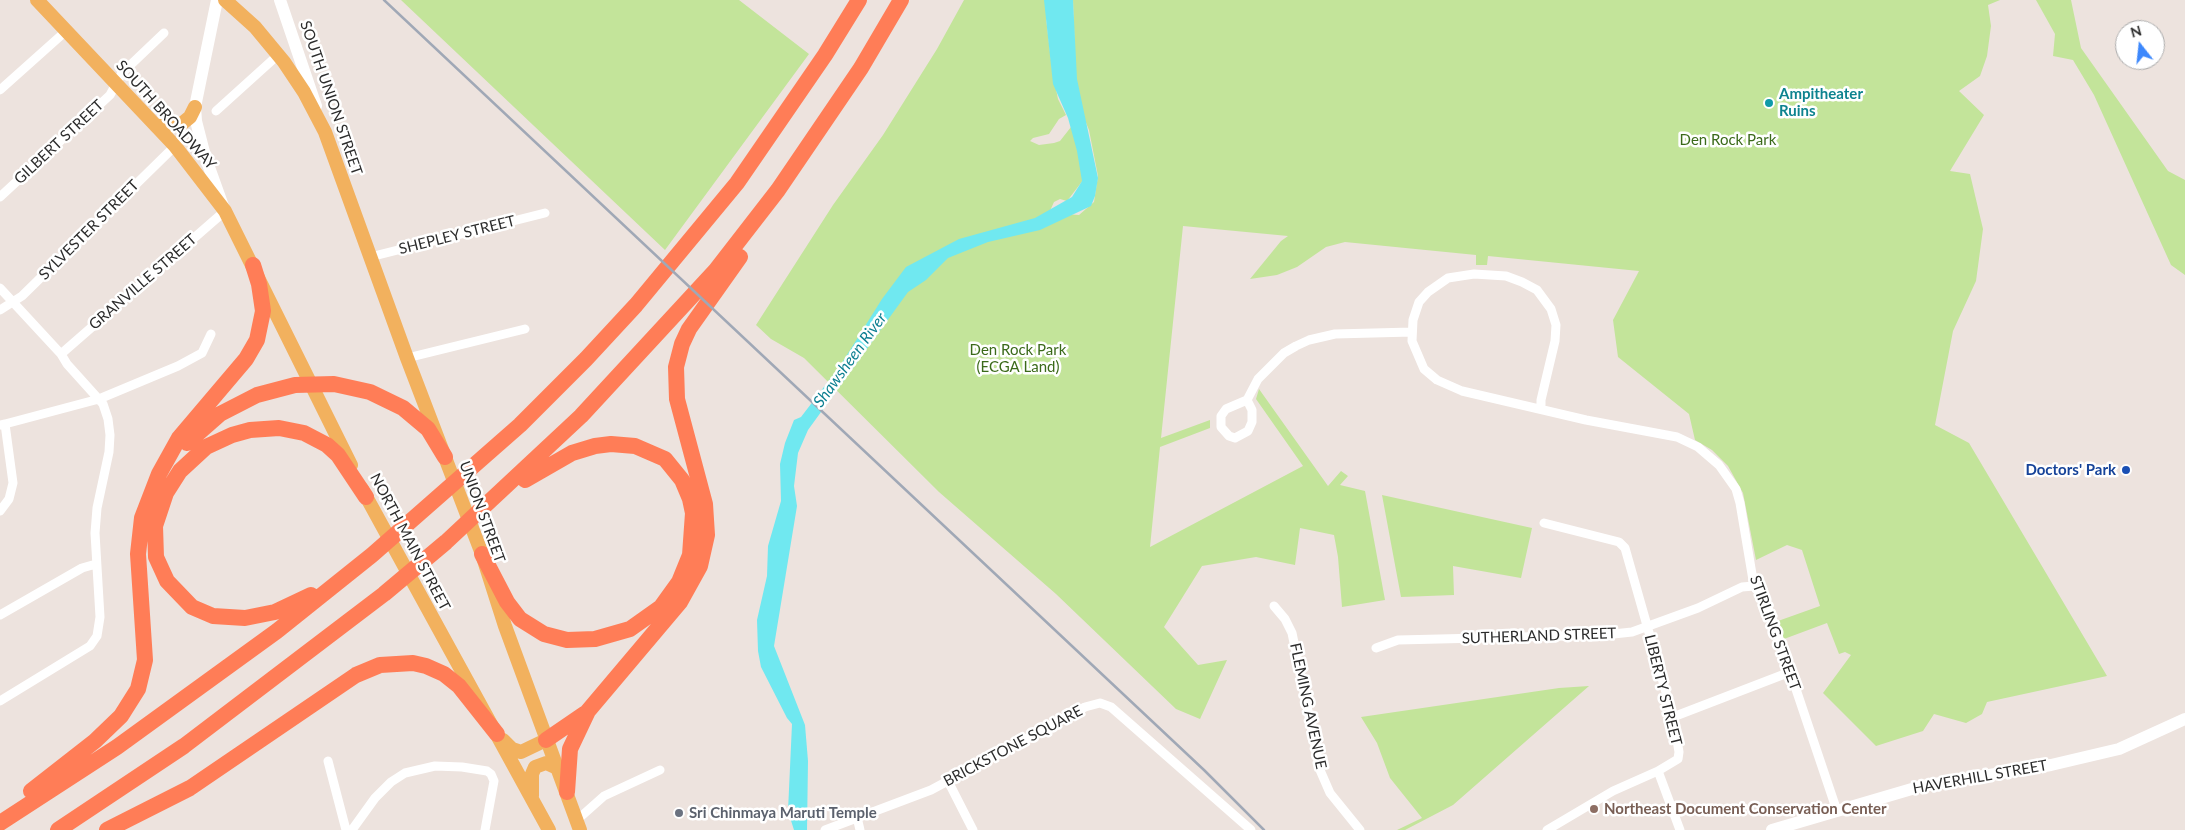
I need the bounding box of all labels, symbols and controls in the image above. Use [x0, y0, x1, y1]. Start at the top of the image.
street label: SOUTH UNION STREET [296, 19, 366, 177]
north arrow [2115, 20, 2165, 70]
text: N [2128, 21, 2144, 41]
street label: SOUTH BROADWAY [112, 57, 220, 173]
place label: Ampitheater Ruins [1779, 85, 1863, 120]
street label: GILBERT STREET [11, 96, 107, 188]
marker: Ampitheater Ruins [1763, 97, 1775, 109]
park label: Den Rock Park [1680, 131, 1776, 149]
street label: SYLVESTER STREET [35, 176, 143, 284]
street label: SHEPLEY STREET [397, 212, 517, 258]
street label: GRANVILLE STREET [85, 230, 201, 334]
water label: Shawsheen River [809, 309, 891, 411]
park label: Den Rock Park (ECGA Land) [970, 341, 1066, 376]
street label: UNION STREET [455, 459, 509, 565]
place label: Doctors' Park [2025, 461, 2116, 479]
marker: Doctors' Park [2120, 464, 2132, 476]
street label: NORTH MAIN STREET [366, 470, 454, 614]
street label: STIRLING STREET [1746, 573, 1804, 693]
street label: SUTHERLAND STREET [1461, 624, 1617, 648]
street label: LIBERTY STREET [1640, 633, 1686, 747]
street label: FLEMING AVENUE [1286, 641, 1330, 771]
street label: BRICKSTONE SQUARE [940, 702, 1086, 790]
street label: HAVERHILL STREET [1911, 756, 2049, 798]
place label: Northeast Document Conservation Center [1604, 800, 1887, 818]
marker: Northeast Document Conservation Center [1588, 803, 1600, 815]
place label: Sri Chinmaya Maruti Temple [689, 804, 877, 822]
marker: Sri Chinmaya Maruti Temple [673, 807, 685, 819]

